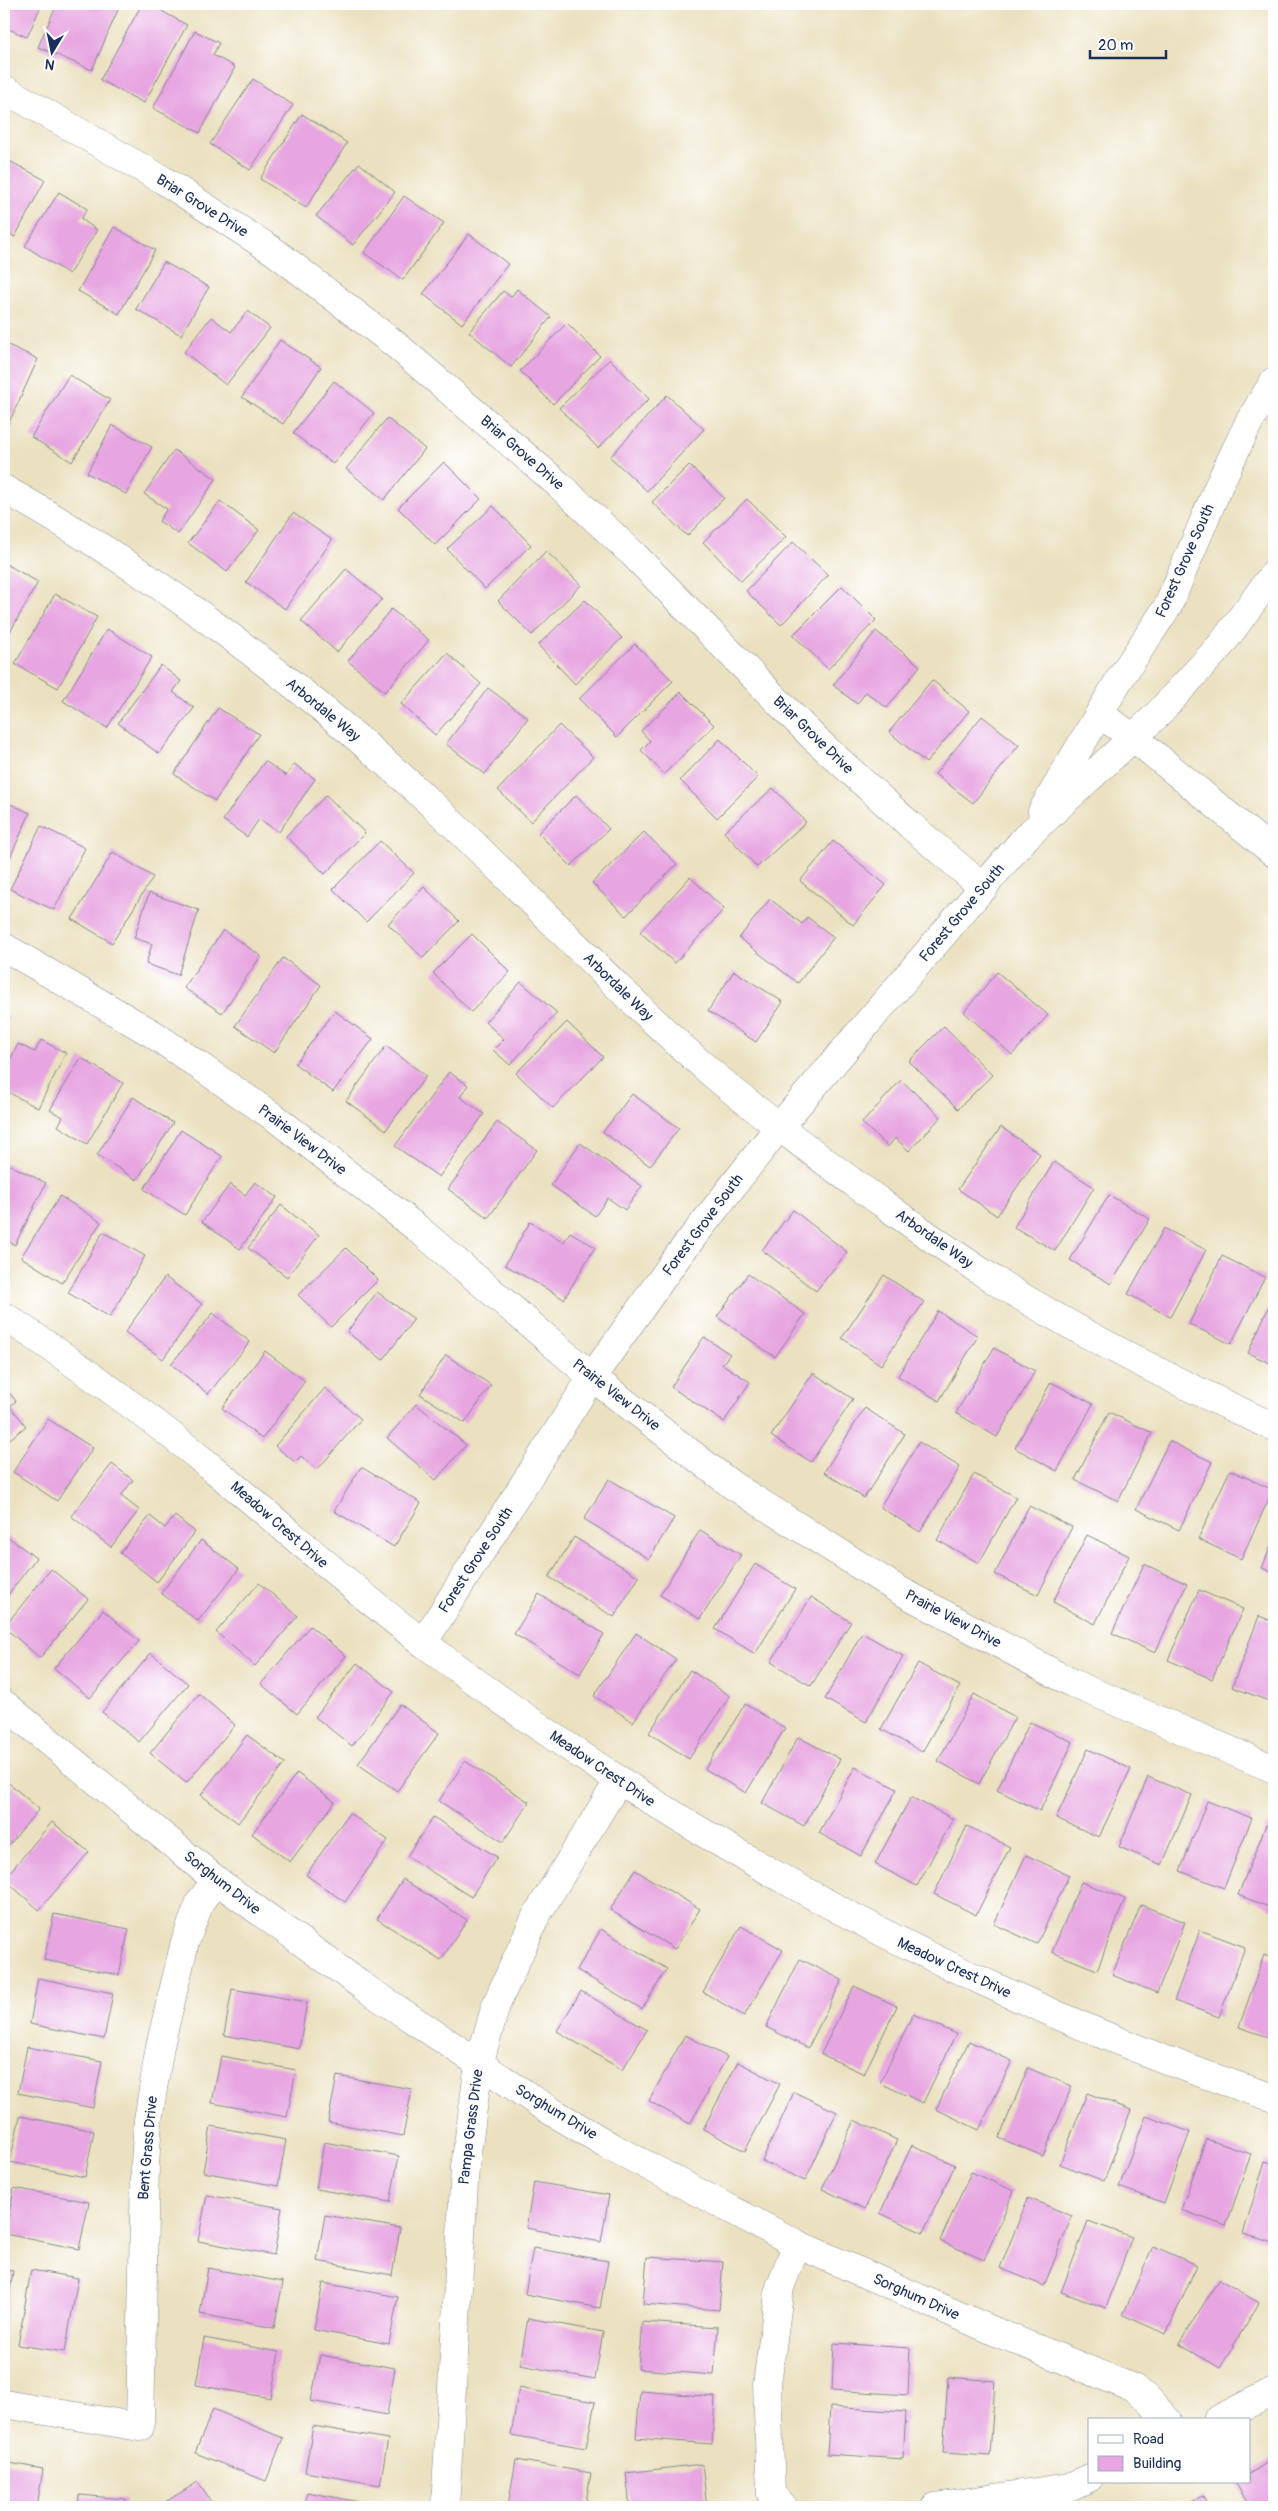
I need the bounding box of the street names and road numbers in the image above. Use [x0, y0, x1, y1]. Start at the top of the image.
street label: Briar Grove Drive [153, 170, 252, 242]
street label: Briar Grove Drive [476, 412, 568, 495]
street label: Forest Grove South [1151, 501, 1219, 621]
street label: Arbordale Way [282, 674, 365, 746]
street label: Briar Grove Drive [769, 692, 858, 779]
street label: Forest Grove South [915, 860, 1009, 966]
street label: Arbordale Way [579, 949, 658, 1026]
street label: Prairie View Drive [254, 1100, 351, 1180]
street label: Forest Grove South [659, 1170, 747, 1280]
street label: Arbordale Way [892, 1205, 977, 1273]
street label: Prairie View Drive [568, 1355, 664, 1436]
street label: Meadow Crest Drive [226, 1477, 332, 1573]
street label: Forest Grove South [435, 1503, 517, 1617]
street label: Prairie View Drive [902, 1586, 1005, 1653]
street label: Meadow Crest Drive [546, 1727, 659, 1812]
street label: Sorghum Drive [180, 1847, 265, 1919]
street label: Meadow Crest Drive [894, 1933, 1014, 2003]
street label: Pampa Grass Drive [454, 2068, 488, 2186]
street label: Sorghum Drive [511, 2080, 601, 2144]
street label: Bent Grass Drive [134, 2095, 162, 2201]
street label: Sorghum Drive [870, 2269, 963, 2325]

